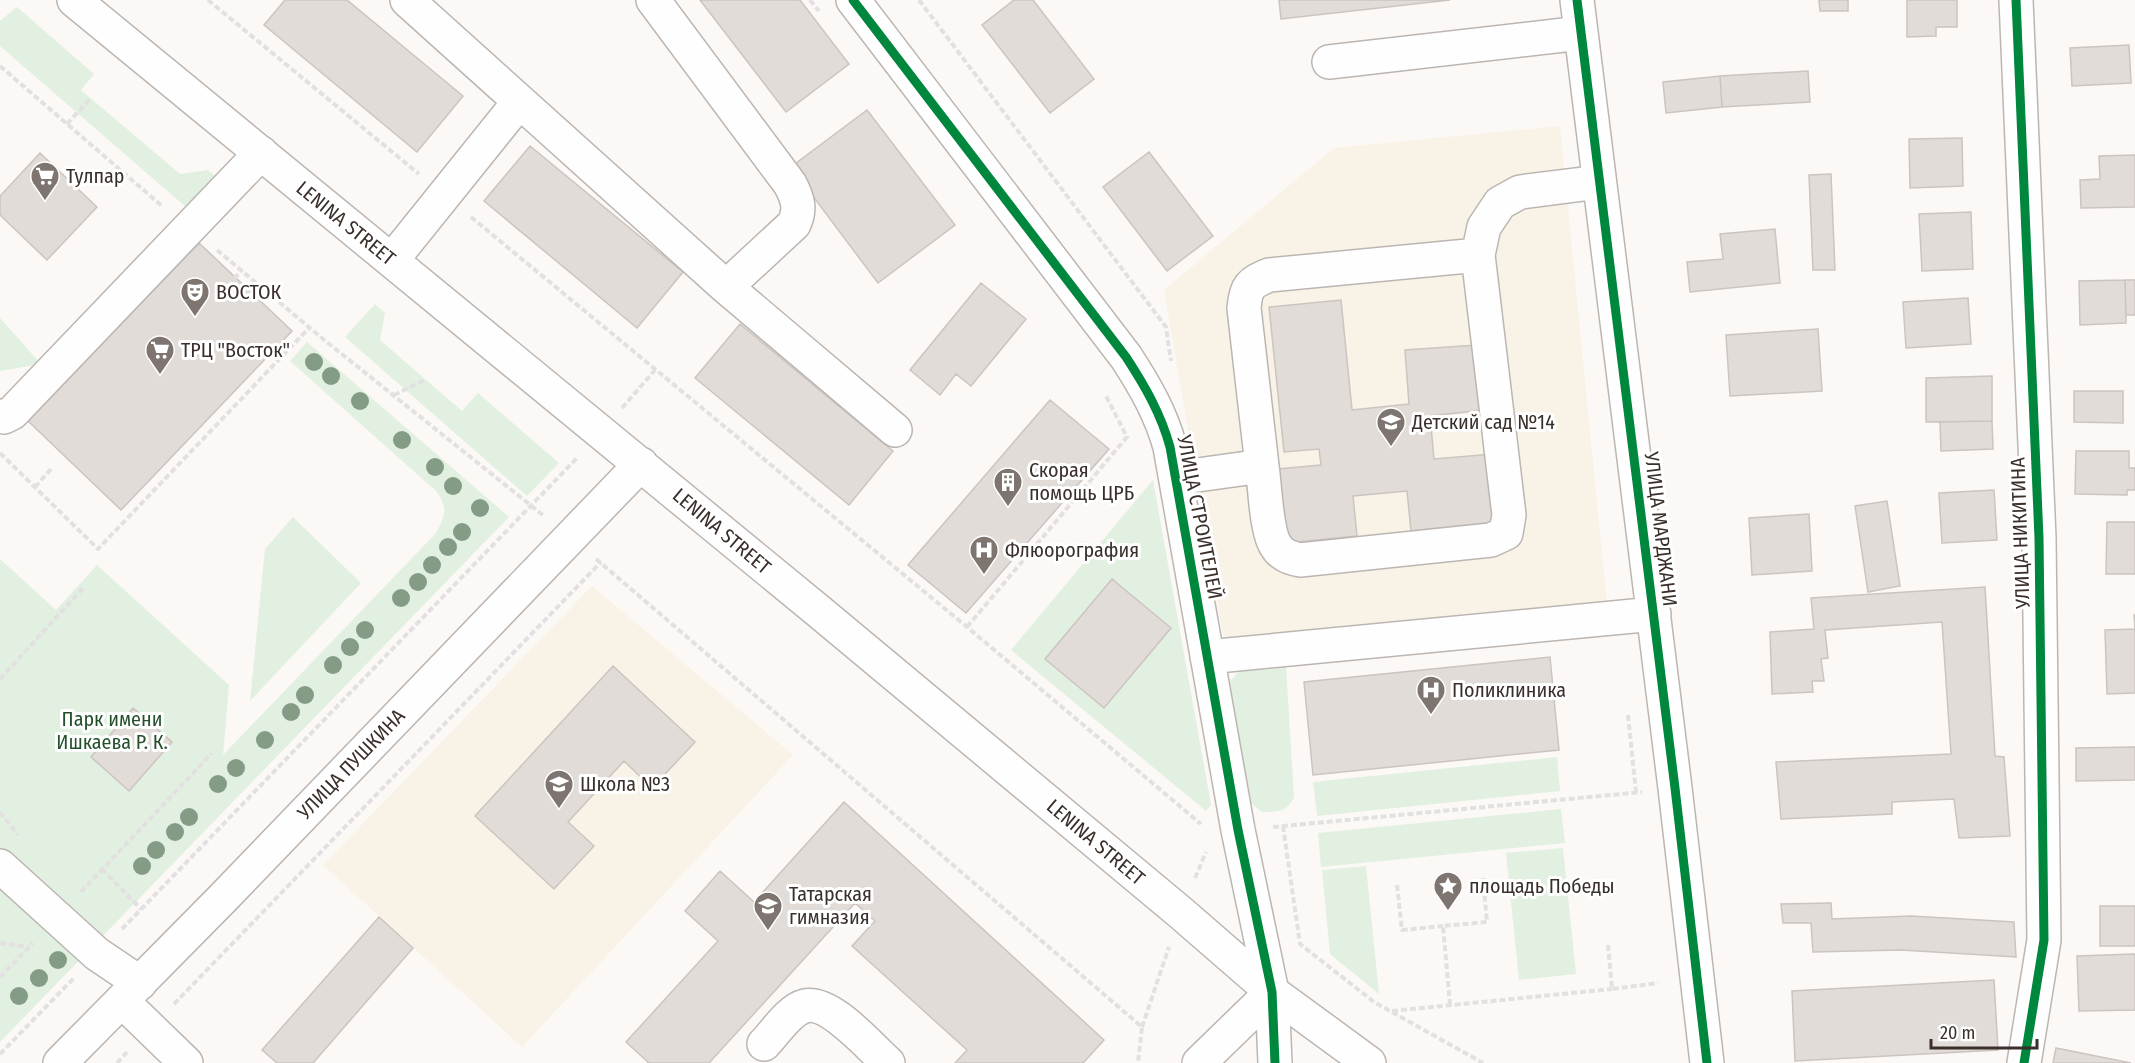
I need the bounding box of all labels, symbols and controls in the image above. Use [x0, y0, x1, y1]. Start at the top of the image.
supermarket icon: Тулпар [29, 160, 61, 202]
place label: Тулпар [66, 164, 124, 188]
street label: LENINA STREET [292, 176, 401, 271]
theatre icon: ВОСТОК [179, 276, 211, 318]
place label: ВОСТОК [216, 280, 282, 304]
supermarket icon: ТРЦ "Восток" [144, 334, 176, 376]
place label: ТРЦ "Восток" [181, 338, 290, 362]
school or university icon: Детский сад №14 [1375, 406, 1407, 448]
place label: Детский сад №14 [1411, 410, 1555, 434]
street label: УЛИЦА СТРОИТЕЛЕЙ [1172, 432, 1228, 601]
street label: УЛИЦА МАРДЖАНИ [1639, 449, 1682, 608]
street label: УЛИЦА НИКИТИНА [2005, 456, 2035, 610]
place label: Скорая помощь ЦРБ [1029, 458, 1134, 505]
building icon: Скорая помощь ЦРБ [992, 466, 1024, 508]
street label: LENINA STREET [668, 483, 776, 579]
hospital icon: Флюорография [968, 534, 1000, 576]
place label: Флюорография [1005, 538, 1139, 562]
hospital icon: Поликлиника [1415, 674, 1447, 716]
place label: Поликлиника [1452, 678, 1566, 702]
street label: УЛИЦА ПУШКИНА [292, 703, 410, 825]
park label: Парк имени Ишкаева Р. К. [56, 707, 168, 754]
school or university icon: Школа №3 [543, 768, 575, 810]
place label: Школа №3 [580, 772, 670, 796]
street label: LENINA STREET [1042, 794, 1150, 890]
place icon: площадь Победы [1432, 870, 1464, 912]
place label: площадь Победы [1469, 874, 1615, 898]
place label: Татарская гимназия [789, 882, 872, 929]
school or university icon: Татарская гимназия [752, 890, 784, 932]
scale bar [1931, 1012, 2038, 1050]
text: 20 m [1940, 1022, 1975, 1044]

